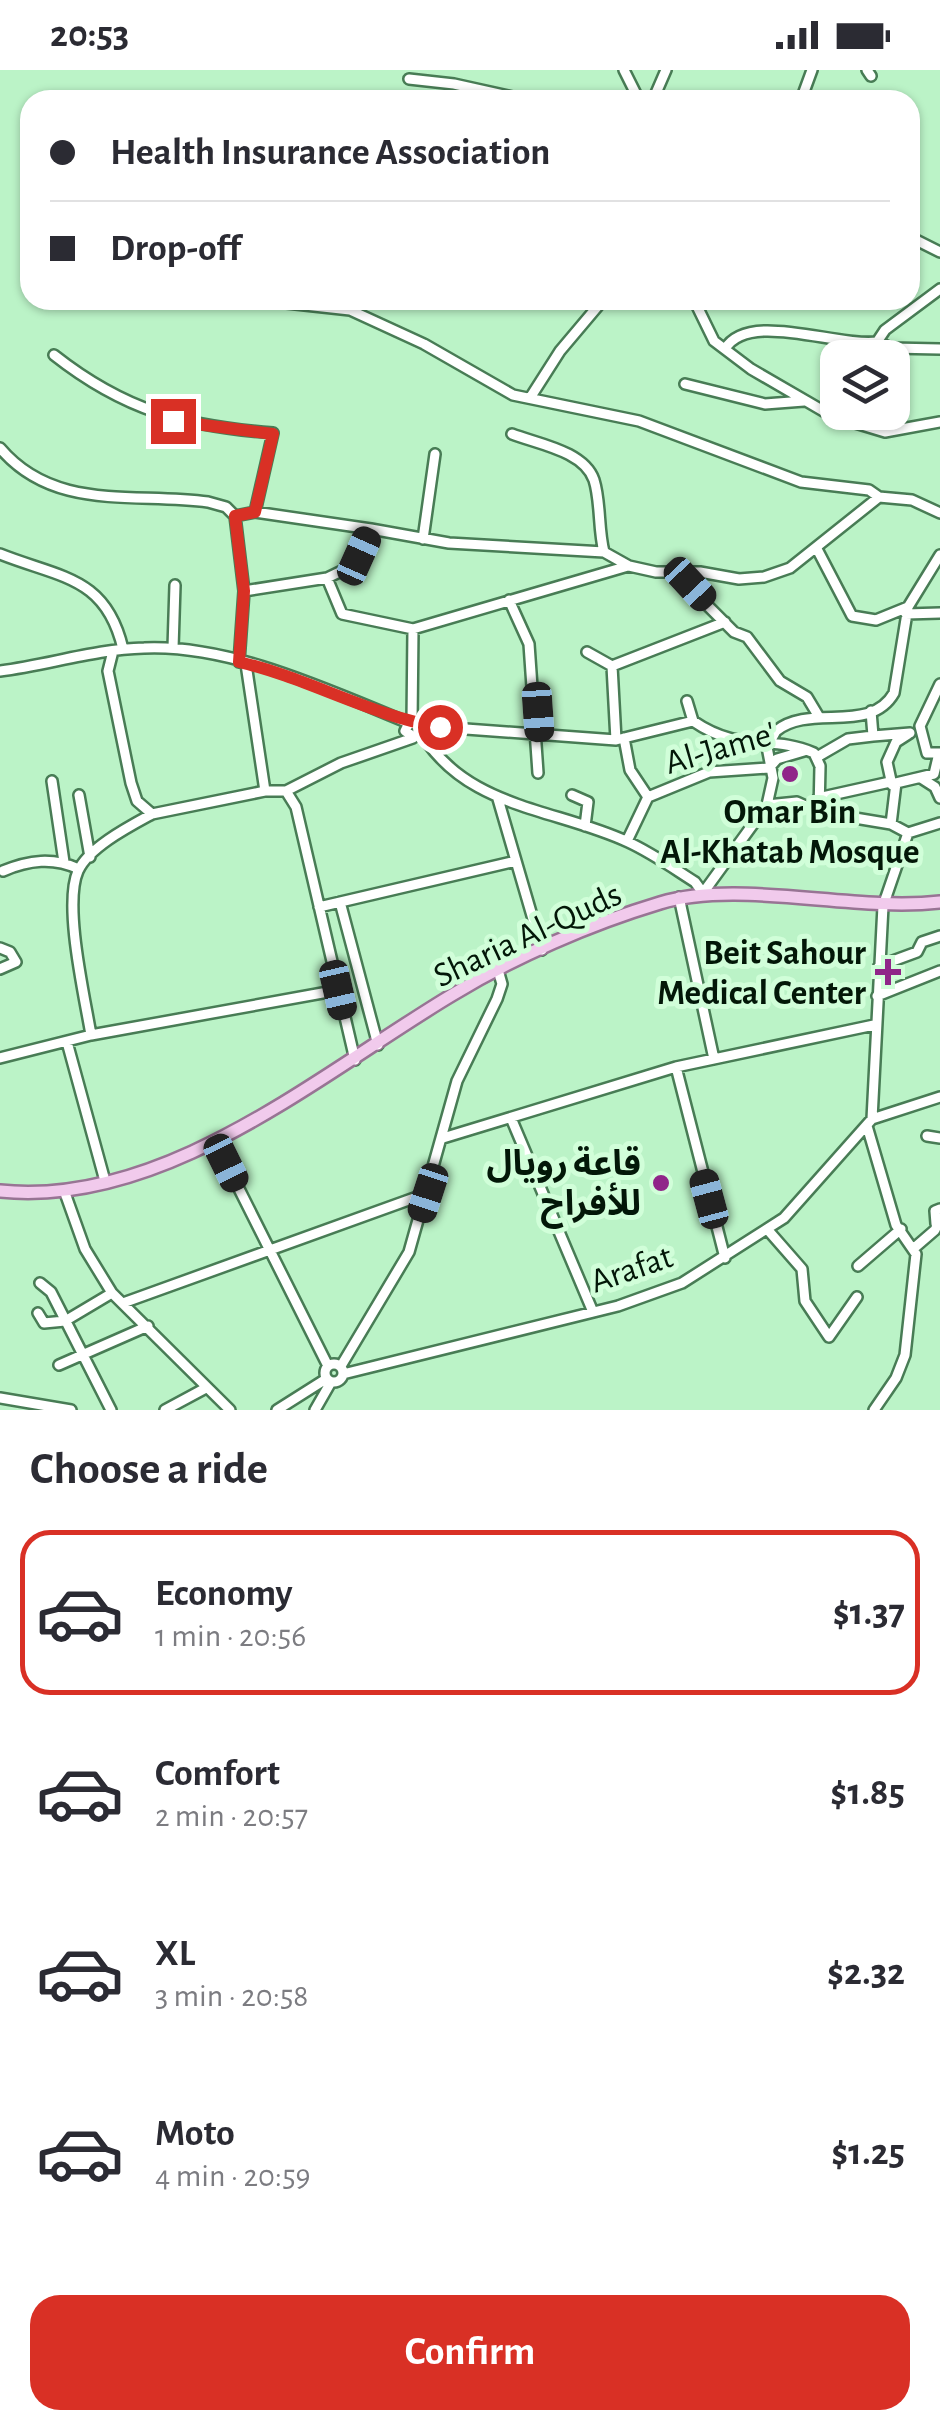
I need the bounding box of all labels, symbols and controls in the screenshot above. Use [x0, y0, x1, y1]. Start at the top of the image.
text: 20:53 [50, 16, 129, 54]
text: Health Insurance Association [110, 134, 550, 172]
text: Drop-off [110, 230, 241, 268]
map controls [820, 340, 910, 430]
button: layers [820, 340, 910, 430]
route end [151, 399, 196, 444]
car [333, 522, 385, 590]
car [659, 552, 721, 616]
car [521, 681, 555, 743]
route start [418, 705, 463, 750]
street label: Al-Jame' [661, 716, 780, 781]
marker: Omar Bin Al-Khatab Mosque [779, 763, 801, 785]
place label: Omar Bin Al-Khatab Mosque [660, 795, 920, 870]
street label: Sharia Al-Quds [428, 877, 627, 994]
place label: Beit Sahour Medical Center [657, 936, 866, 1011]
car [317, 957, 359, 1023]
marker: Beit Sahour Medical Center [875, 959, 901, 985]
car [199, 1129, 253, 1197]
place label: قاعة رويال للأفراح [487, 1146, 641, 1229]
car [404, 1160, 452, 1226]
car [687, 1166, 731, 1232]
marker: قاعة رويال للأفراح [650, 1172, 672, 1194]
street label: Arafat [586, 1239, 677, 1300]
text: Choose a ride [30, 1447, 268, 1492]
icon: car [35, 1568, 125, 1658]
text: Economy [155, 1575, 293, 1613]
text: $1.37 [833, 1594, 905, 1632]
text: 1 min · 20:56 [155, 1620, 306, 1652]
icon: car [35, 1748, 125, 1838]
text: Comfort [155, 1755, 280, 1793]
text: $1.85 [830, 1774, 905, 1812]
text: 2 min · 20:57 [155, 1800, 308, 1832]
icon: car [35, 1928, 125, 2018]
text: XL [155, 1935, 195, 1973]
text: $2.32 [827, 1954, 905, 1992]
text: 3 min · 20:58 [155, 1980, 309, 2012]
icon: car [35, 2108, 125, 2198]
text: Moto [155, 2115, 235, 2153]
text: $1.25 [831, 2134, 905, 2172]
text: 4 min · 20:59 [155, 2160, 311, 2192]
button: Confirm [30, 2295, 910, 2410]

